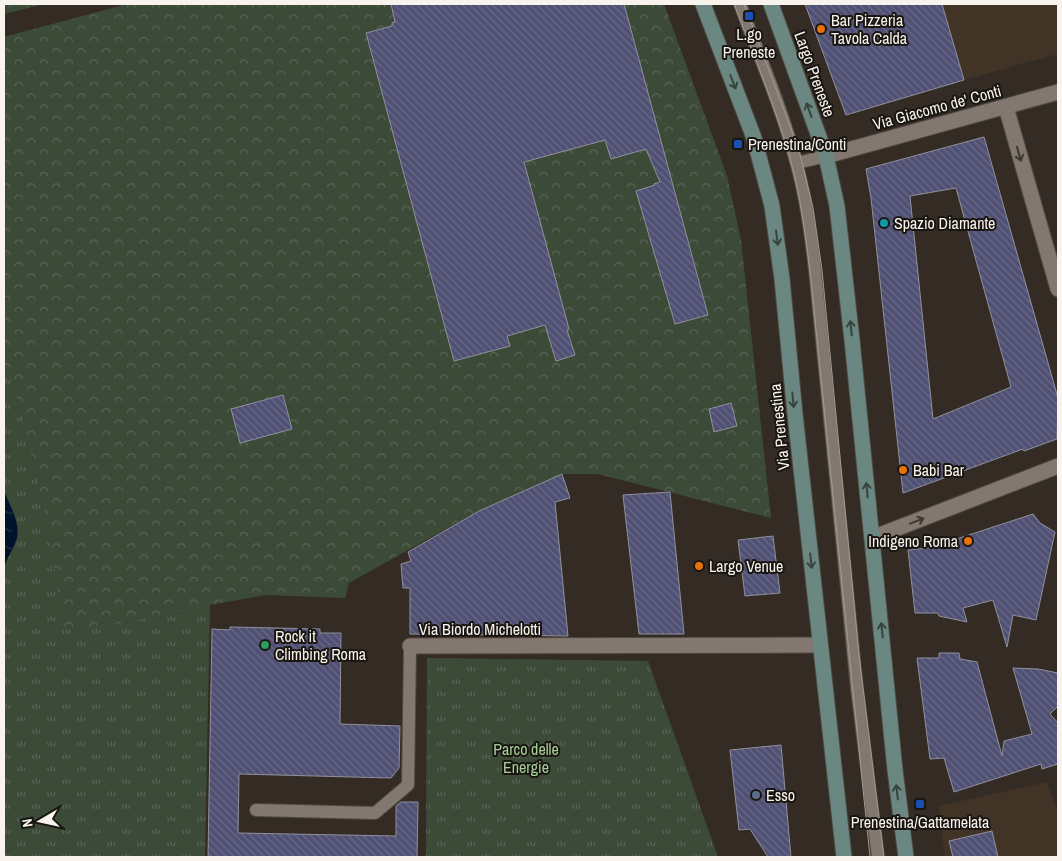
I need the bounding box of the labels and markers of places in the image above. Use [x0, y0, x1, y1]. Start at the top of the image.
place label: Bar Pizzeria Tavola Calda [831, 9, 908, 49]
marker: L.go Preneste [743, 10, 755, 22]
place label: L.go Preneste [723, 23, 775, 63]
marker: Bar Pizzeria Tavola Calda [815, 23, 827, 35]
place label: Prenestina/Conti [748, 133, 846, 155]
marker: Prenestina/Conti [732, 138, 744, 150]
place label: Spazio Diamante [894, 212, 995, 234]
marker: Spazio Diamante [878, 217, 890, 229]
place label: Babi Bar [913, 459, 965, 481]
marker: Babi Bar [897, 464, 909, 476]
place label: Indigeno Roma [868, 530, 959, 552]
marker: Indigeno Roma [962, 535, 974, 547]
place label: Largo Venue [709, 555, 783, 577]
marker: Largo Venue [693, 560, 705, 572]
place label: Rock it Climbing Roma [275, 625, 367, 665]
marker: Rock it Climbing Roma [259, 639, 271, 651]
place label: Esso [766, 784, 795, 806]
marker: Esso [750, 789, 762, 801]
marker: Prenestina/Gattamelata [914, 798, 926, 810]
place label: Prenestina/Gattamelata [851, 811, 990, 833]

